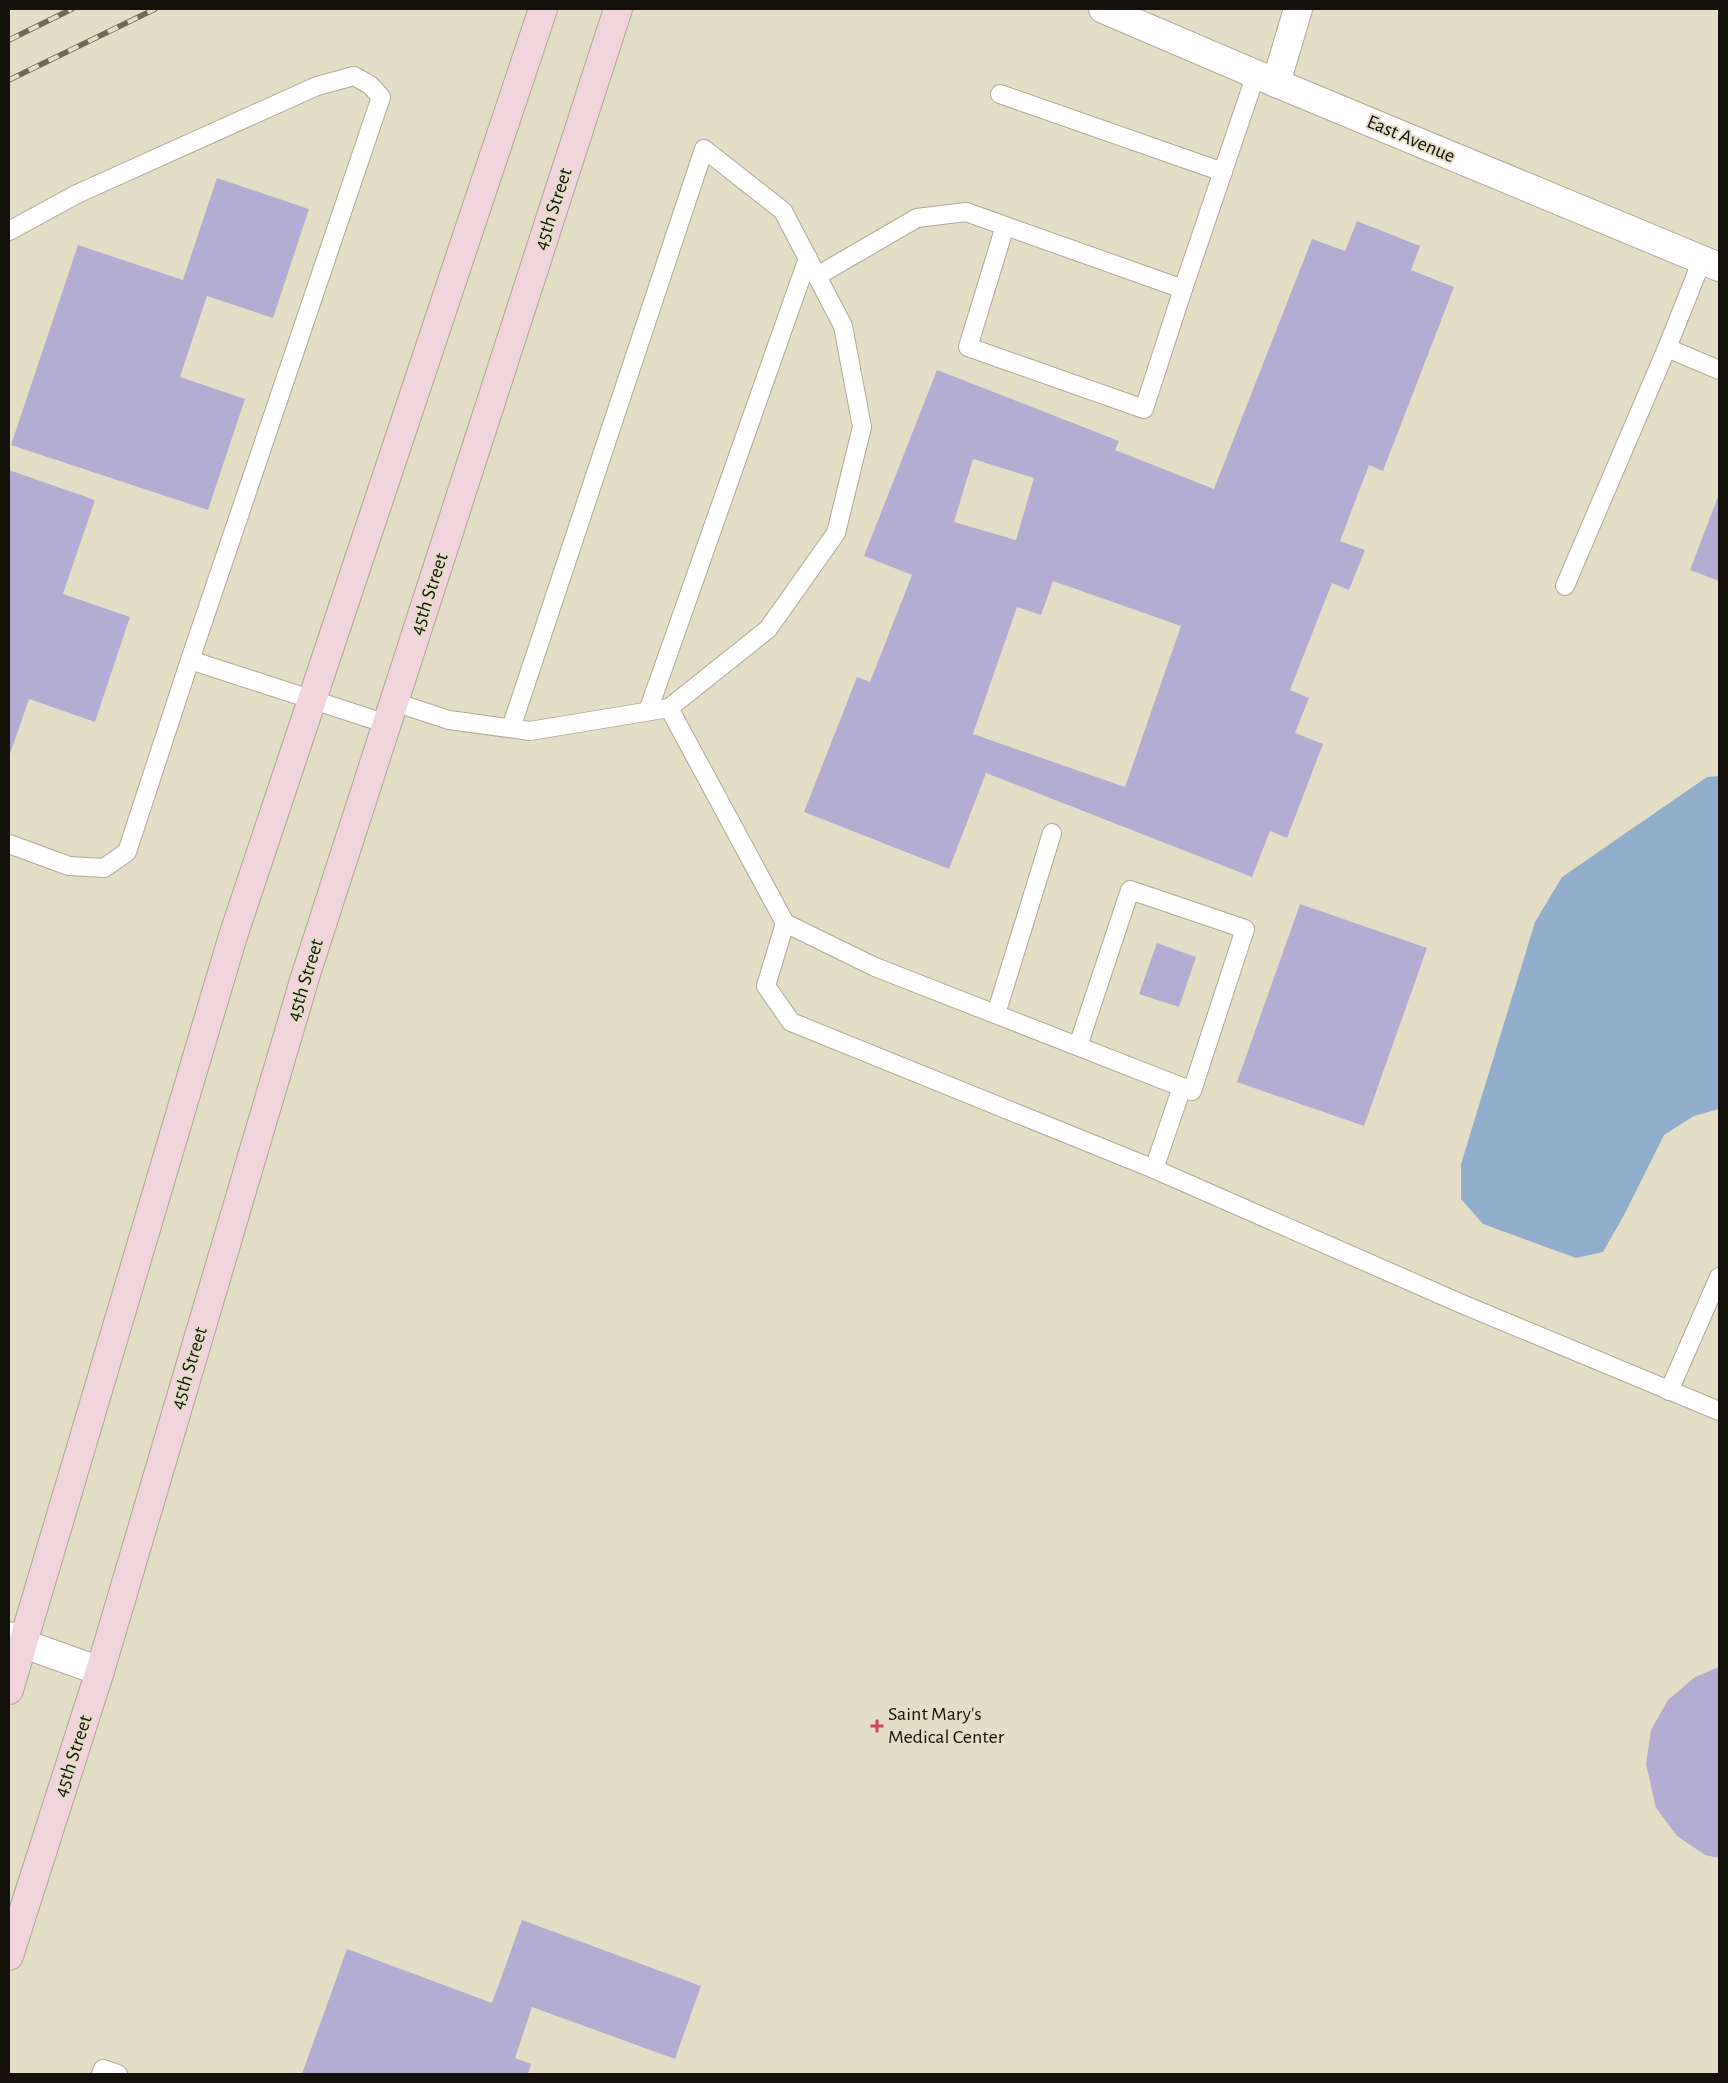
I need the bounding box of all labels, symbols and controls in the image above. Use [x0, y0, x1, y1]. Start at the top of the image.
street label: East Avenue [1364, 111, 1458, 167]
street label: 45th Street [530, 165, 576, 253]
street label: 45th Street [406, 550, 452, 638]
street label: 45th Street [283, 936, 327, 1024]
street label: 45th Street [167, 1324, 211, 1412]
place label: Saint Mary's Medical Center [888, 1704, 1005, 1747]
street label: 45th Street [50, 1712, 96, 1800]
marker: Saint Mary's Medical Center [870, 1719, 884, 1733]

